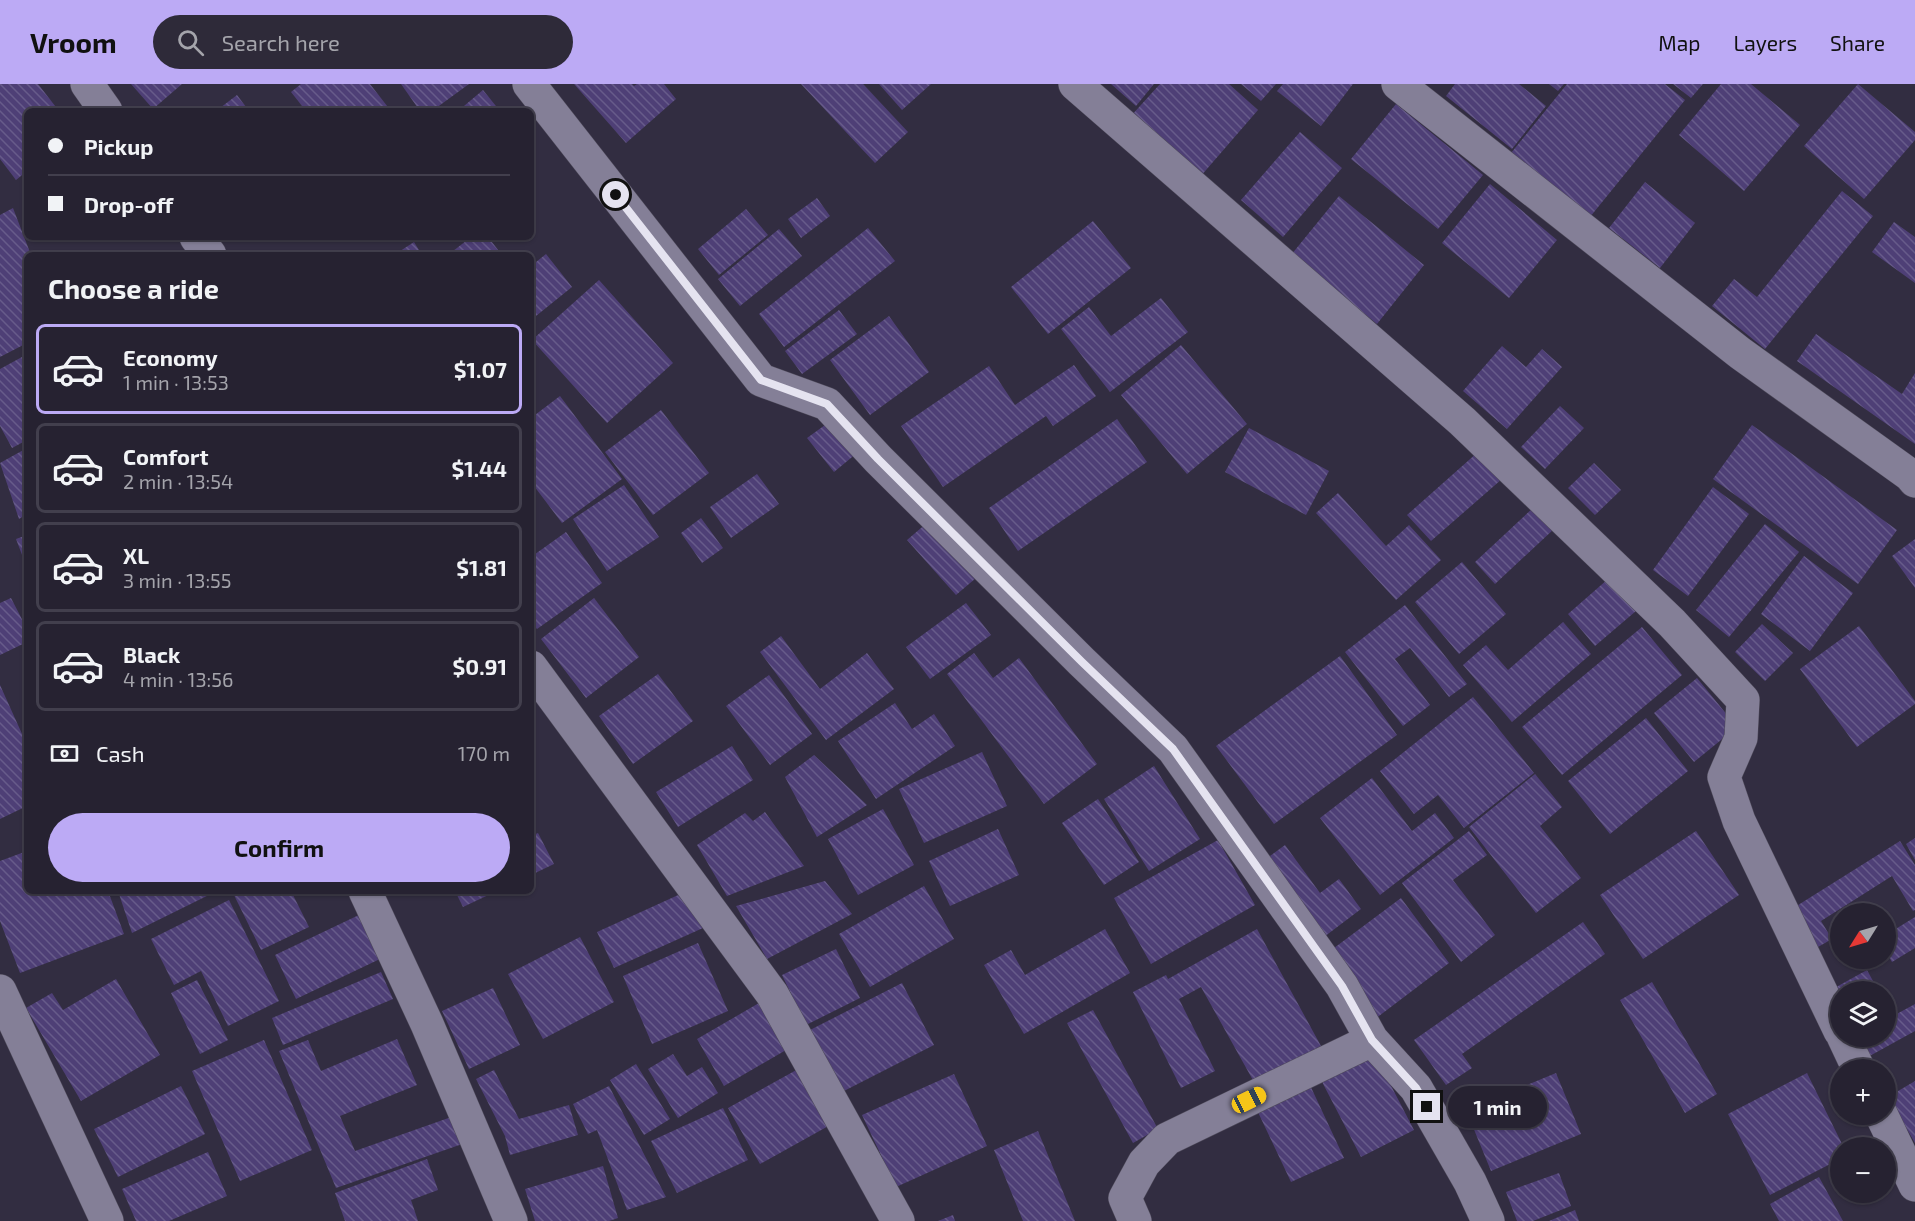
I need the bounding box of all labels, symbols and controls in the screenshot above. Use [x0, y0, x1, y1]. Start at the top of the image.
search box [153, 15, 573, 69]
text: Vroom [30, 25, 117, 59]
icon: search [174, 26, 207, 59]
text: Search here [222, 29, 340, 55]
text: Map [1658, 30, 1700, 55]
text: Layers [1733, 30, 1797, 55]
text: Share [1830, 30, 1885, 55]
text: Pickup [84, 133, 153, 159]
route start [602, 181, 629, 208]
text: Drop-off [84, 191, 173, 217]
text: Choose a ride [48, 272, 219, 304]
icon: car [51, 342, 105, 396]
text: Economy [123, 344, 218, 370]
text: $1.07 [454, 356, 507, 382]
text: 1 min · 13:53 [123, 370, 229, 394]
icon: car [51, 441, 105, 495]
text: Comfort [123, 443, 208, 469]
text: $1.44 [451, 455, 507, 481]
text: 2 min · 13:54 [123, 469, 233, 493]
icon: car [51, 540, 105, 594]
text: XL [123, 542, 149, 568]
text: $1.81 [456, 554, 507, 580]
text: 3 min · 13:55 [123, 568, 232, 592]
icon: car [51, 639, 105, 693]
text: Black [123, 641, 180, 667]
text: $0.91 [453, 653, 507, 679]
text: 4 min · 13:56 [123, 667, 233, 691]
icon: cash [48, 737, 81, 770]
text: Cash [96, 740, 145, 766]
text: 170 m [458, 741, 510, 765]
button: Confirm [48, 813, 510, 882]
north arrow [1830, 903, 1896, 969]
map controls [1830, 903, 1896, 1203]
button: layers [1830, 981, 1896, 1047]
button: + [1830, 1059, 1896, 1125]
car [1229, 1084, 1269, 1116]
callout: 1 min [1448, 1086, 1547, 1128]
route end [1413, 1093, 1440, 1120]
text: 1 min [1473, 1095, 1522, 1119]
button: − [1830, 1137, 1896, 1203]

